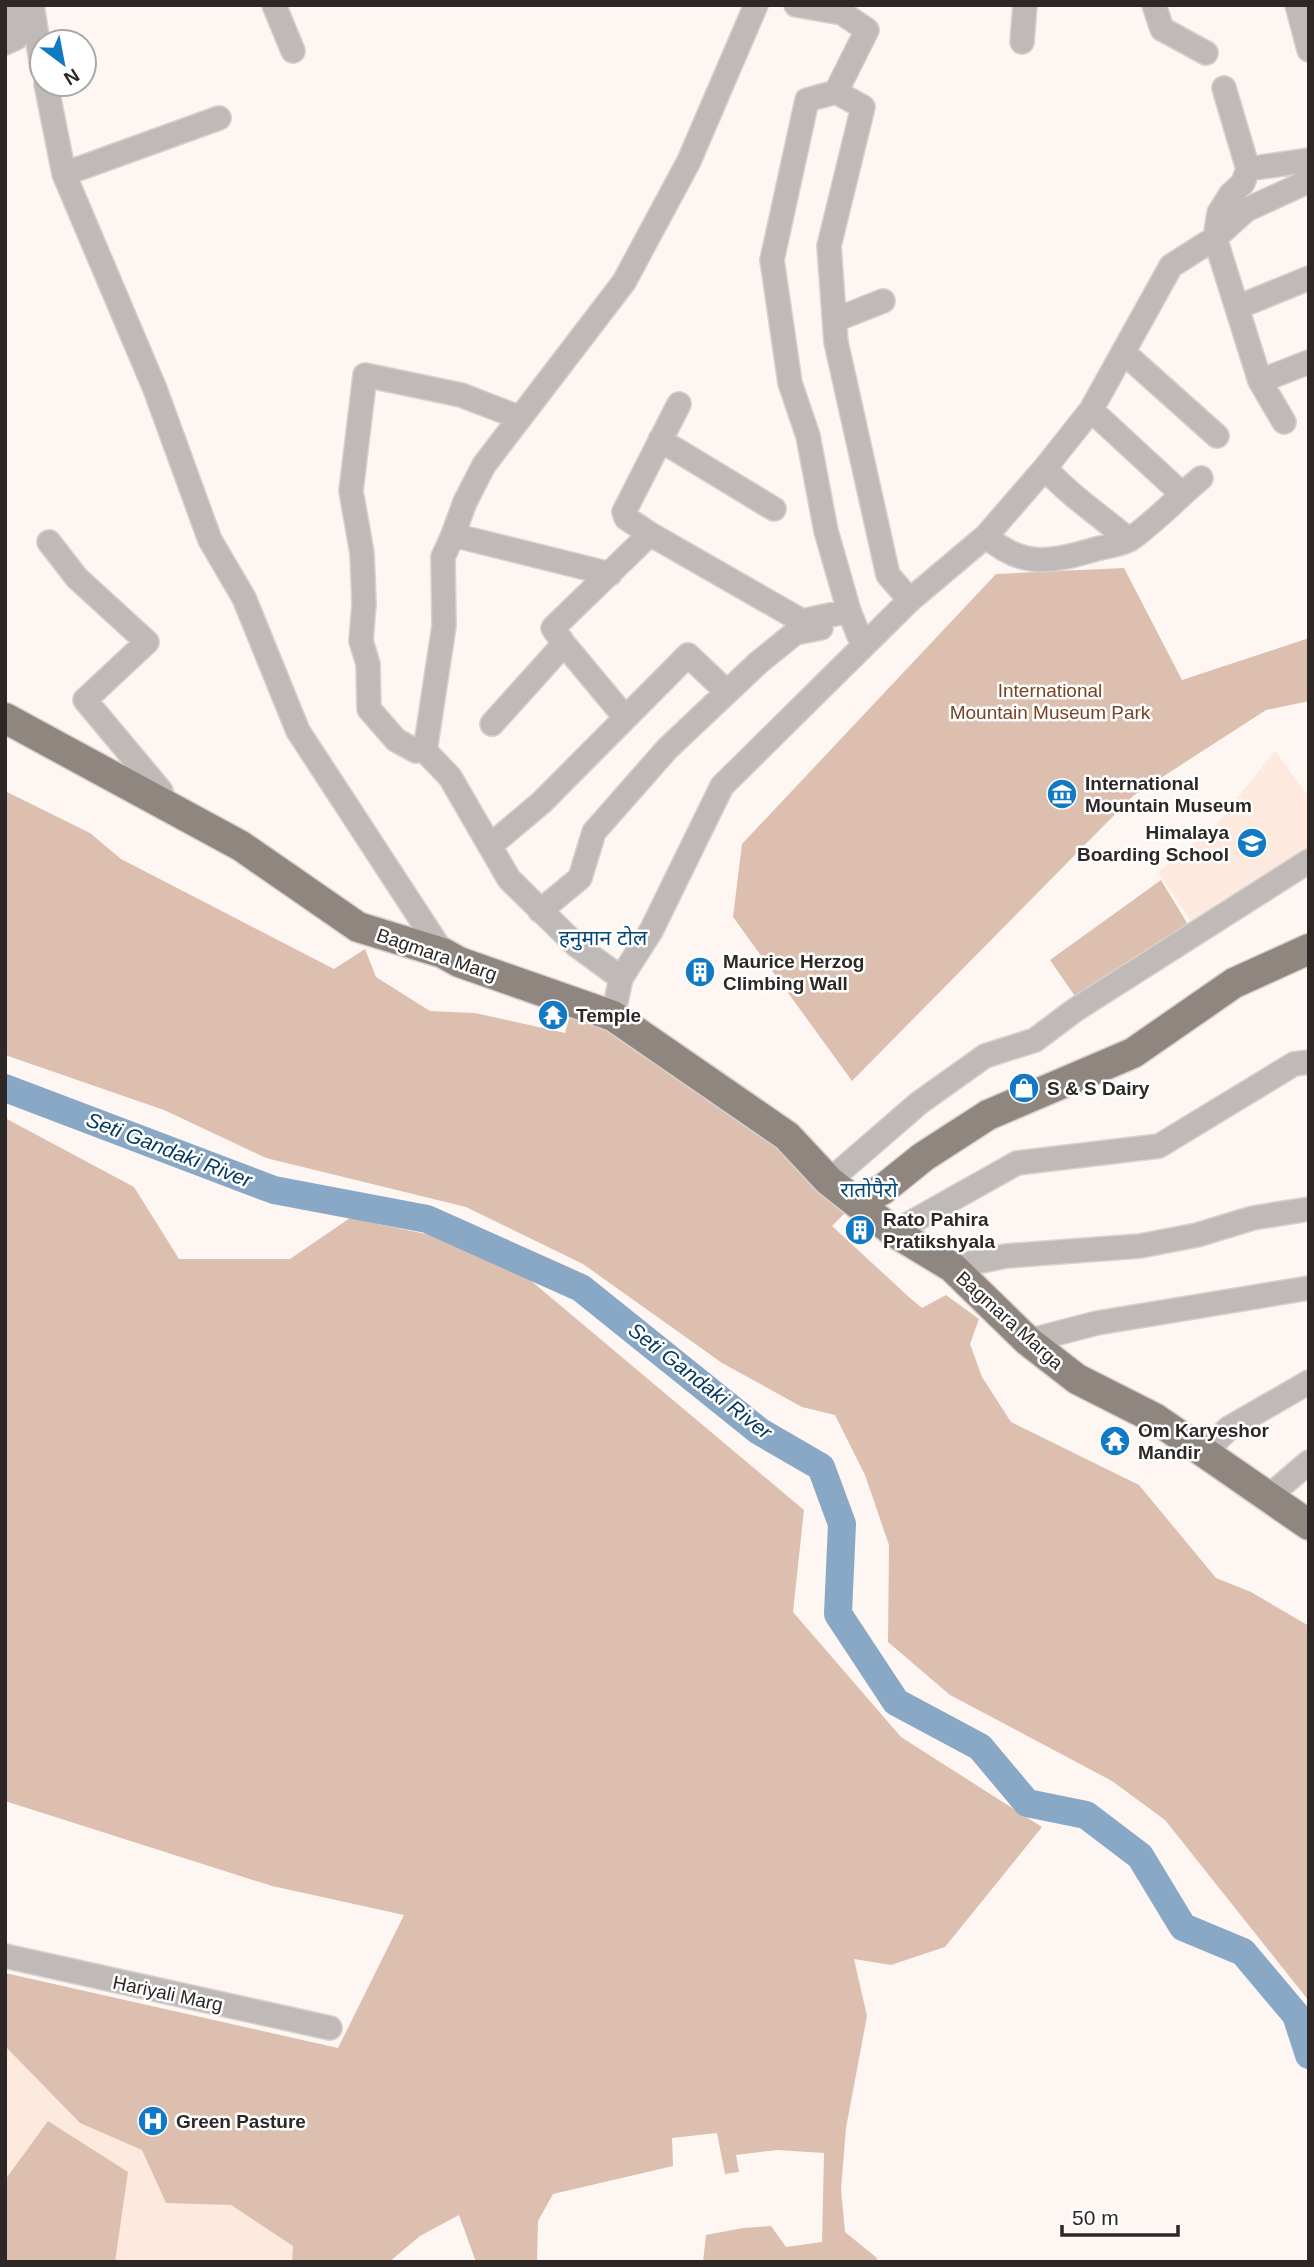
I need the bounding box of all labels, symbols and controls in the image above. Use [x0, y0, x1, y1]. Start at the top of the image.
north arrow [28, 28, 98, 98]
text: N [60, 64, 83, 90]
park label: International Mountain Museum Park [950, 680, 1151, 723]
place label: International Mountain Museum [1085, 773, 1252, 816]
museum icon: International Mountain Museum [1045, 777, 1079, 811]
place label: Himalaya Boarding School [1077, 822, 1229, 865]
school or university icon: Himalaya Boarding School [1235, 826, 1269, 860]
street label: Bagmara Marg [374, 924, 500, 985]
district label: हनुमान टोल [559, 926, 648, 951]
place label: Maurice Herzog Climbing Wall [723, 951, 864, 994]
building icon: Maurice Herzog Climbing Wall [683, 955, 717, 989]
temple icon: Temple [536, 998, 570, 1032]
place label: Temple [576, 1005, 641, 1026]
shop icon: S & S Dairy [1007, 1071, 1041, 1105]
place label: S & S Dairy [1047, 1078, 1150, 1099]
water label: Seti Gandaki River [83, 1107, 256, 1192]
district label: रातोपैरो [840, 1177, 898, 1201]
place label: Rato Pahira Pratikshyala [883, 1209, 995, 1252]
building icon: Rato Pahira Pratikshyala [843, 1213, 877, 1247]
street label: Bagmara Marga [952, 1267, 1068, 1374]
water label: Seti Gandaki River [624, 1318, 777, 1444]
place label: Om Karyeshor Mandir [1138, 1420, 1270, 1463]
temple icon: Om Karyeshor Mandir [1098, 1424, 1132, 1458]
street label: Hariyali Marg [111, 1972, 225, 2015]
hospital icon: Green Pasture [136, 2104, 170, 2138]
place label: Green Pasture [176, 2111, 306, 2132]
scale bar [1062, 2194, 1178, 2238]
text: 50 m [1072, 2206, 1119, 2229]

